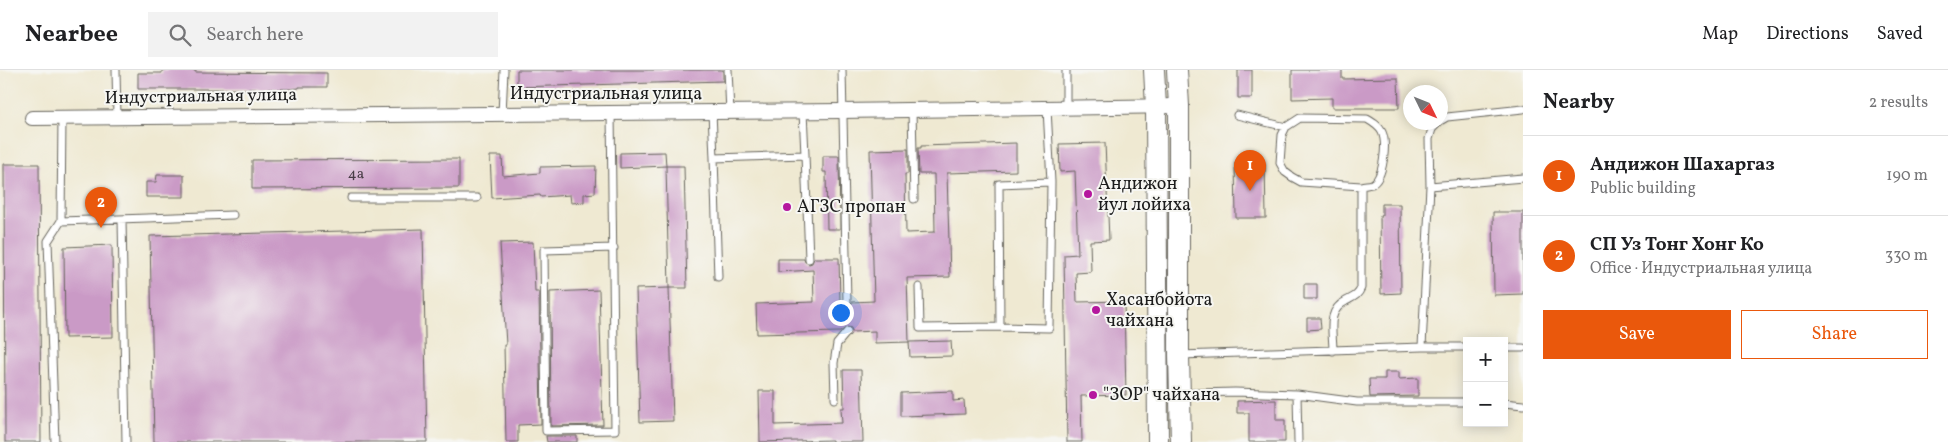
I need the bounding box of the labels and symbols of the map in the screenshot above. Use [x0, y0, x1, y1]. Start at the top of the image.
street label: Индустриальная улица [510, 82, 702, 107]
street label: Индустриальная улица [105, 83, 297, 111]
north arrow [1403, 85, 1448, 130]
pin: 1 [1234, 150, 1266, 191]
house number: 4а [348, 164, 364, 185]
place label: Андижон йул лойиха [1098, 172, 1191, 218]
pin: 2 [85, 187, 117, 228]
marker: Андижон йул лойиха [1082, 188, 1094, 200]
place label: АГЗС пропан [797, 195, 906, 220]
marker: АГЗС пропан [781, 201, 793, 213]
place label: Хасанбойота чайхана [1106, 288, 1213, 334]
your location [828, 300, 854, 326]
marker: Хасанбойота чайхана [1090, 304, 1102, 316]
place label: "ЗОР" чайхана [1103, 383, 1220, 408]
marker: "ЗОР" чайхана [1087, 389, 1099, 401]

